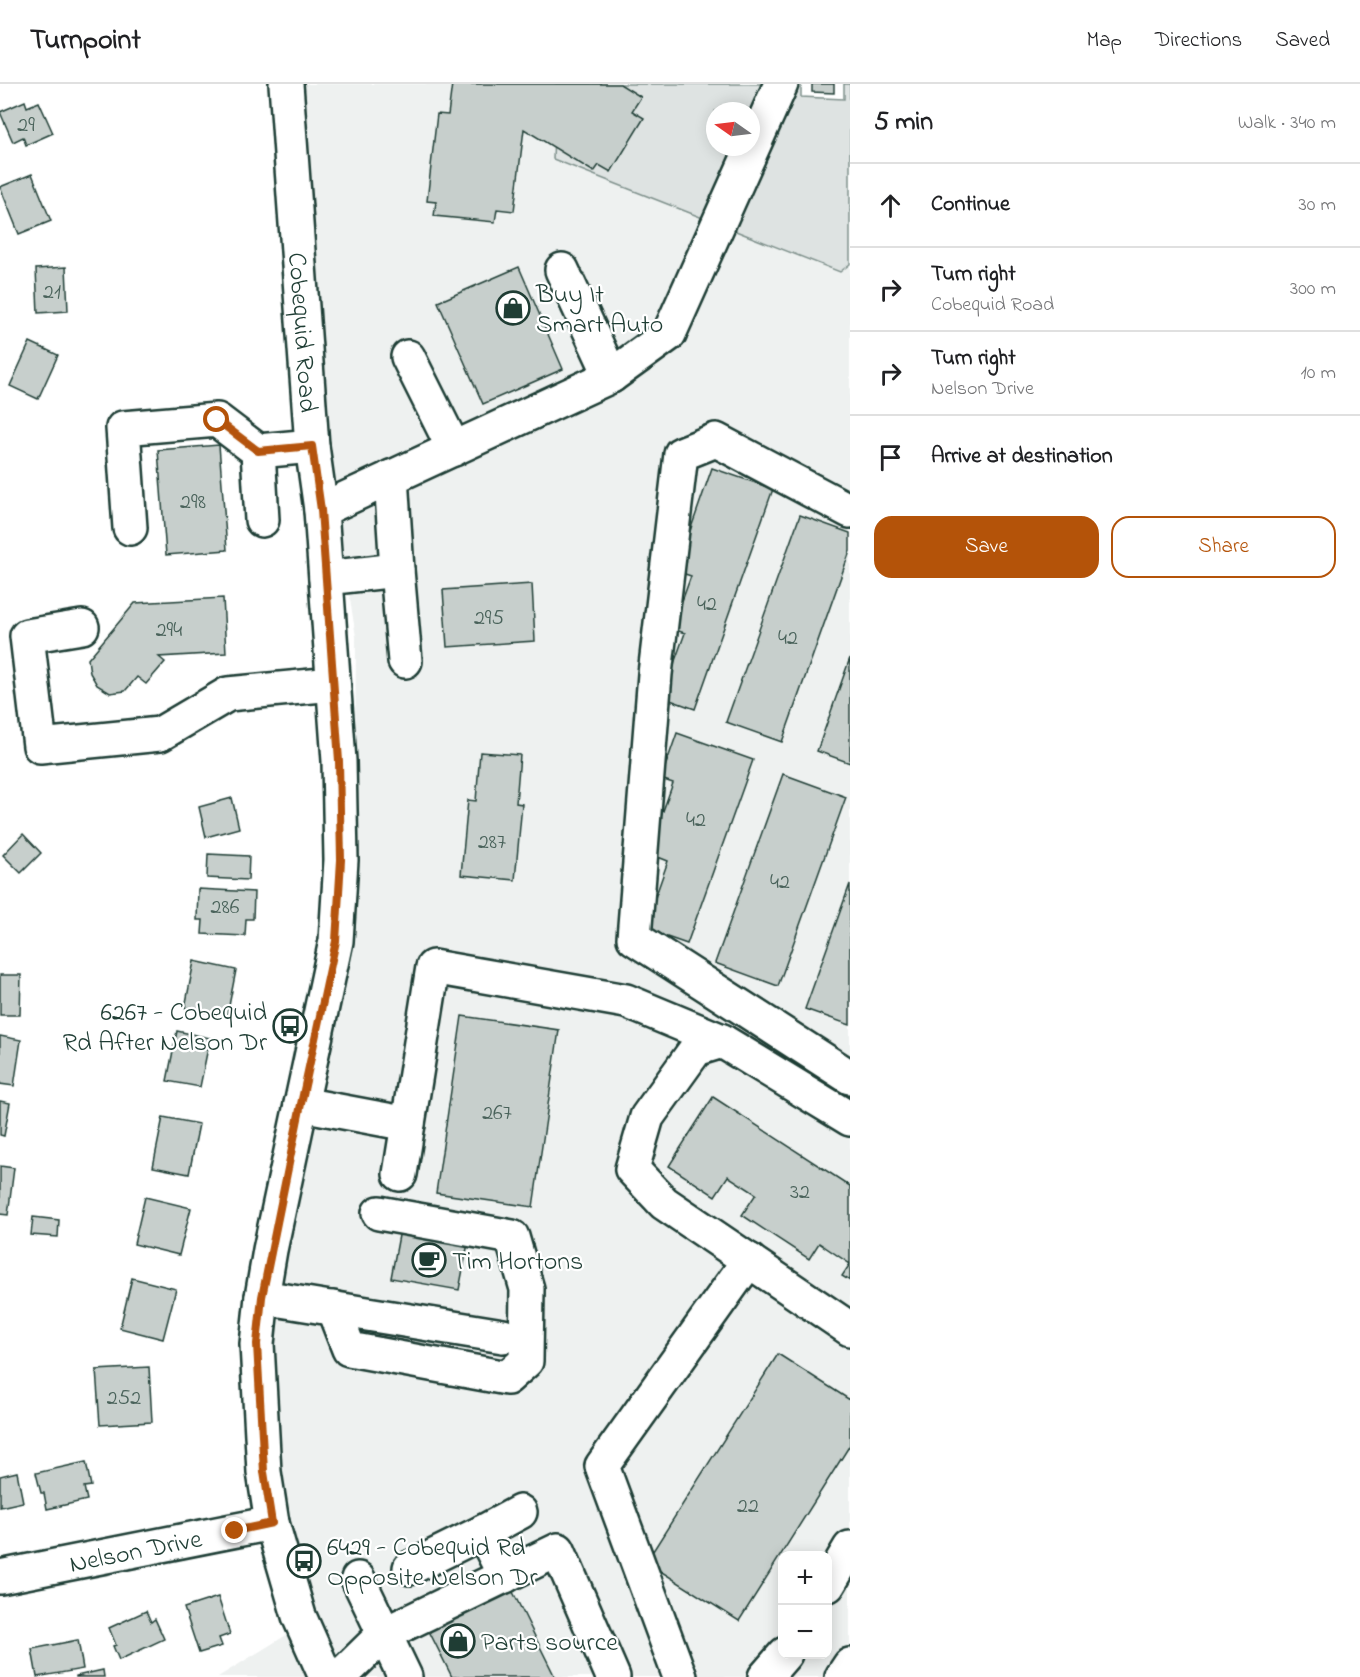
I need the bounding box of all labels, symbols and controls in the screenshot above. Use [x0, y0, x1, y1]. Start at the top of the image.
text: Turnpoint [30, 21, 141, 62]
text: Map [1086, 26, 1122, 56]
text: Directions [1155, 26, 1242, 56]
text: Saved [1275, 26, 1330, 56]
north arrow [706, 102, 760, 156]
text: 5 min [874, 104, 933, 142]
text: Walk · 340 m [1238, 109, 1336, 138]
house number: 29 [17, 110, 35, 142]
icon: ahead [874, 189, 907, 222]
text: Continue [931, 189, 1010, 221]
text: 30 m [1299, 191, 1336, 220]
street label: Cobequid Road [276, 251, 326, 414]
text: Turn right [931, 259, 1016, 291]
icon: right [874, 273, 907, 306]
text: 300 m [1290, 275, 1336, 304]
house number: 21 [43, 277, 61, 309]
place label: Buy It Smart Auto [535, 277, 663, 345]
shop icon: Buy It Smart Auto [495, 290, 531, 326]
text: Cobequid Road [931, 291, 1054, 320]
text: Turn right [931, 343, 1016, 375]
icon: right [874, 357, 907, 390]
text: 10 m [1300, 359, 1336, 388]
text: Nelson Drive [931, 375, 1034, 404]
route start [203, 406, 229, 432]
icon: arrive [874, 441, 907, 474]
text: Arrive at destination [931, 441, 1113, 473]
house number: 298 [180, 487, 206, 519]
button: Save [874, 516, 1099, 578]
button: Share [1111, 516, 1336, 578]
house number: 42 [697, 589, 717, 621]
house number: 295 [474, 603, 504, 635]
house number: 294 [156, 615, 182, 647]
house number: 42 [778, 623, 798, 655]
house number: 42 [686, 805, 706, 837]
house number: 287 [478, 827, 506, 859]
house number: 42 [770, 867, 790, 899]
house number: 286 [211, 892, 240, 924]
place label: 6267 - Cobequid Rd After Nelson Dr [63, 995, 268, 1063]
bus stop icon: 6267 - Cobequid Rd After Nelson Dr [272, 1008, 308, 1044]
house number: 267 [482, 1098, 512, 1130]
house number: 32 [790, 1177, 810, 1209]
cafe icon: Tim Hortons [411, 1242, 447, 1278]
place label: Tim Hortons [452, 1244, 583, 1282]
house number: 252 [107, 1383, 141, 1415]
house number: 22 [737, 1491, 759, 1523]
route end [221, 1517, 247, 1543]
street label: Nelson Drive [67, 1521, 206, 1585]
place label: 6429 - Cobequid Rd Opposite Nelson Dr [327, 1530, 538, 1598]
bus stop icon: 6429 - Cobequid Rd Opposite Nelson Dr [286, 1543, 322, 1579]
map controls [778, 1551, 832, 1659]
button: + [778, 1551, 832, 1605]
button: − [778, 1605, 832, 1659]
shop icon: Parts source [440, 1623, 476, 1659]
place label: Parts source [481, 1625, 618, 1663]

